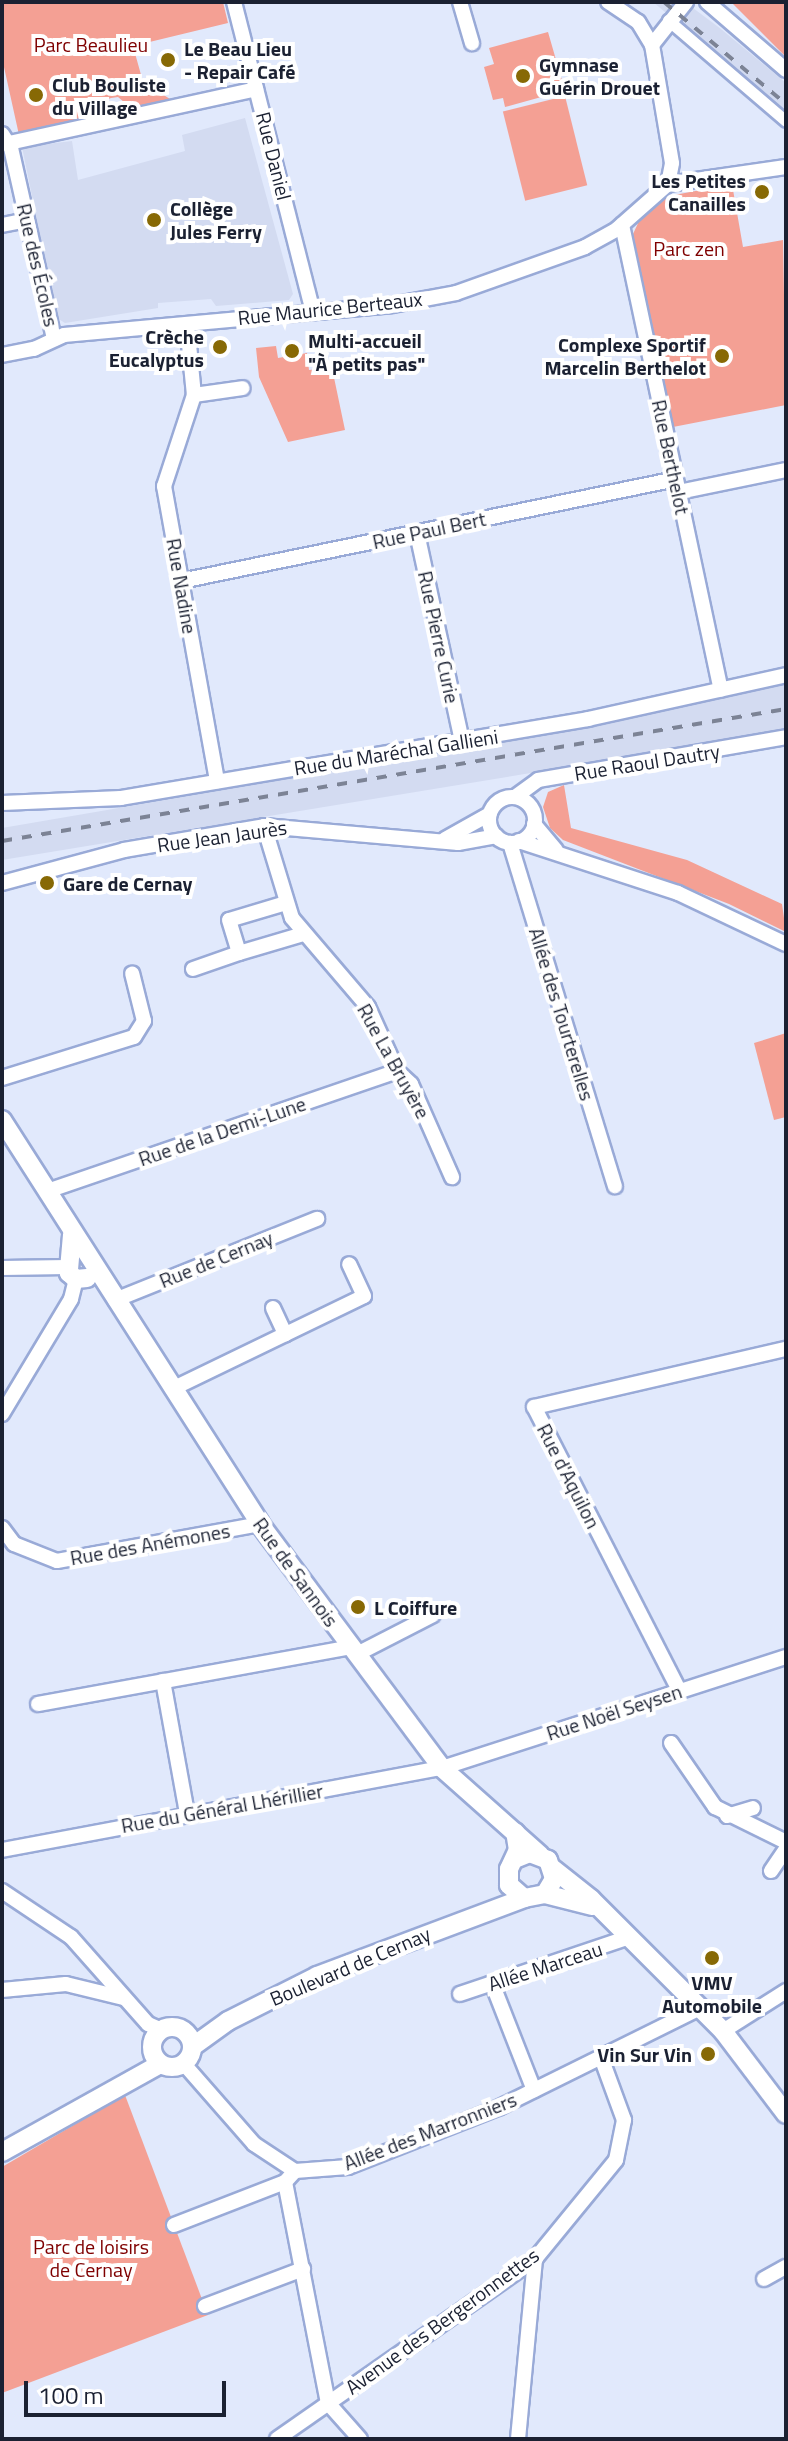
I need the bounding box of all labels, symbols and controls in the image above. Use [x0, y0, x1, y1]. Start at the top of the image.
park label: Parc Beaulieu [34, 32, 148, 56]
place label: Le Beau Lieu - Repair Café [184, 36, 295, 83]
marker: Le Beau Lieu - Repair Café [159, 51, 177, 69]
place label: Gymnase Guérin Drouet [539, 52, 660, 99]
marker: Gymnase Guérin Drouet [514, 67, 532, 85]
place label: Club Bouliste du Village [52, 72, 166, 119]
marker: Club Bouliste du Village [27, 86, 45, 104]
street label: Rue Daniel [251, 109, 297, 203]
place label: Les Petites Canailles [651, 168, 746, 215]
marker: Les Petites Canailles [753, 183, 771, 201]
place label: Collège Jules Ferry [170, 196, 262, 243]
street label: Rue des Écoles [12, 201, 64, 329]
marker: Collège Jules Ferry [145, 211, 163, 229]
park label: Parc zen [653, 236, 725, 260]
street label: Rue Maurice Berteaux [237, 286, 423, 330]
place label: Crèche Eucalyptus [109, 324, 204, 371]
place label: Multi-accueil "À petits pas" [308, 328, 425, 375]
place label: Complexe Sportif Marcelin Berthelot [544, 332, 706, 379]
marker: Crèche Eucalyptus [211, 338, 229, 356]
marker: Multi-accueil "À petits pas" [283, 342, 301, 360]
marker: Complexe Sportif Marcelin Berthelot [713, 347, 731, 365]
street label: Rue Berthelot [647, 397, 695, 517]
street label: Rue Paul Bert [370, 506, 488, 554]
street label: Rue Nadine [162, 536, 202, 636]
street label: Rue Pierre Curie [413, 569, 465, 705]
street label: Rue du Maréchal Gallieni [292, 724, 500, 780]
street label: Rue Raoul Dautry [572, 739, 722, 785]
street label: Rue Jean Jaurès [156, 815, 288, 857]
place label: Gare de Cernay [63, 871, 193, 895]
marker: Gare de Cernay [38, 874, 56, 892]
street label: Allée des Tourterelles [524, 925, 600, 1103]
street label: Rue La Bruyère [353, 999, 435, 1123]
street label: Rue de la Demi-Lune [135, 1091, 309, 1171]
street label: Rue de Cernay [156, 1225, 276, 1293]
street label: Rue d'Aquilon [532, 1420, 606, 1532]
street label: Rue de Sannois [248, 1513, 344, 1631]
street label: Rue des Anémones [68, 1518, 232, 1570]
place label: L Coiffure [374, 1595, 457, 1619]
marker: L Coiffure [349, 1598, 367, 1616]
street label: Rue Noël Seysen [543, 1679, 685, 1745]
street label: Rue du Général Lhérillier [119, 1778, 325, 1838]
street label: Boulevard de Cernay [266, 1921, 434, 2011]
street label: Allée Marceau [485, 1936, 605, 1996]
marker: VMV Automobile [703, 1949, 721, 1967]
place label: VMV Automobile [662, 1970, 762, 2017]
place label: Vin Sur Vin [597, 2042, 692, 2066]
marker: Vin Sur Vin [699, 2045, 717, 2063]
street label: Allée des Marronniers [340, 2087, 520, 2175]
park label: Parc de loisirs de Cernay [33, 2234, 149, 2281]
street label: Avenue des Bergeronnettes [341, 2243, 543, 2399]
scale bar [28, 2365, 230, 2415]
text: 100 m [38, 2377, 104, 2413]

